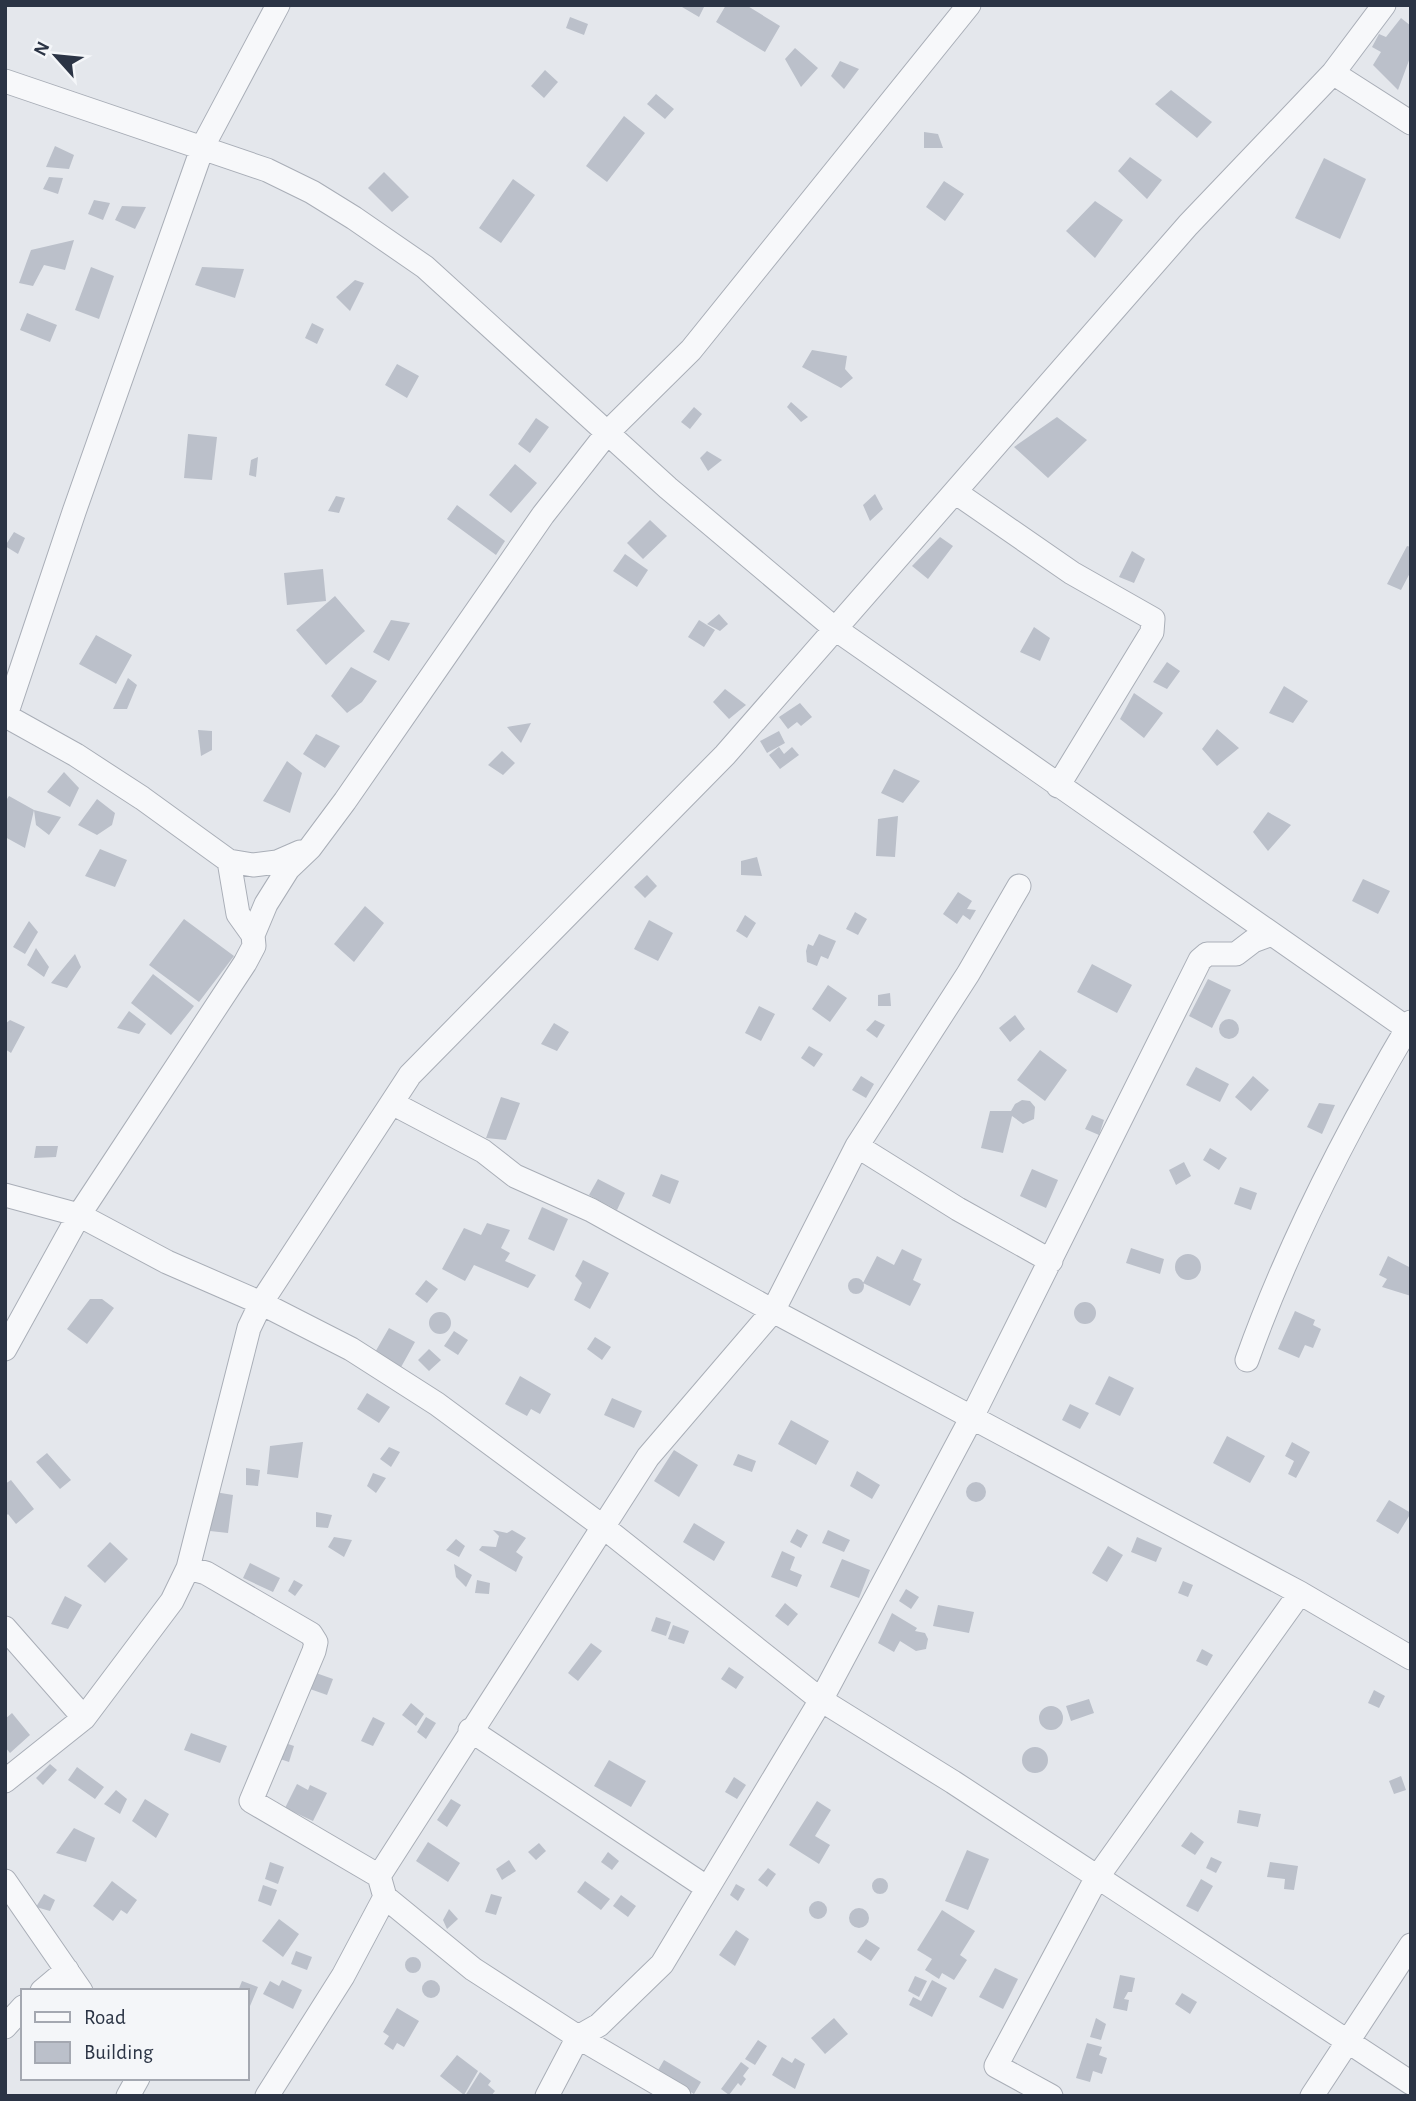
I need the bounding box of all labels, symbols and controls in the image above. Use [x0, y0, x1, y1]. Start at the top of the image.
north arrow [21, 21, 91, 91]
text: N [31, 39, 54, 59]
legend [21, 1989, 248, 2080]
text: Road [84, 2007, 126, 2028]
text: Building [84, 2042, 154, 2063]

